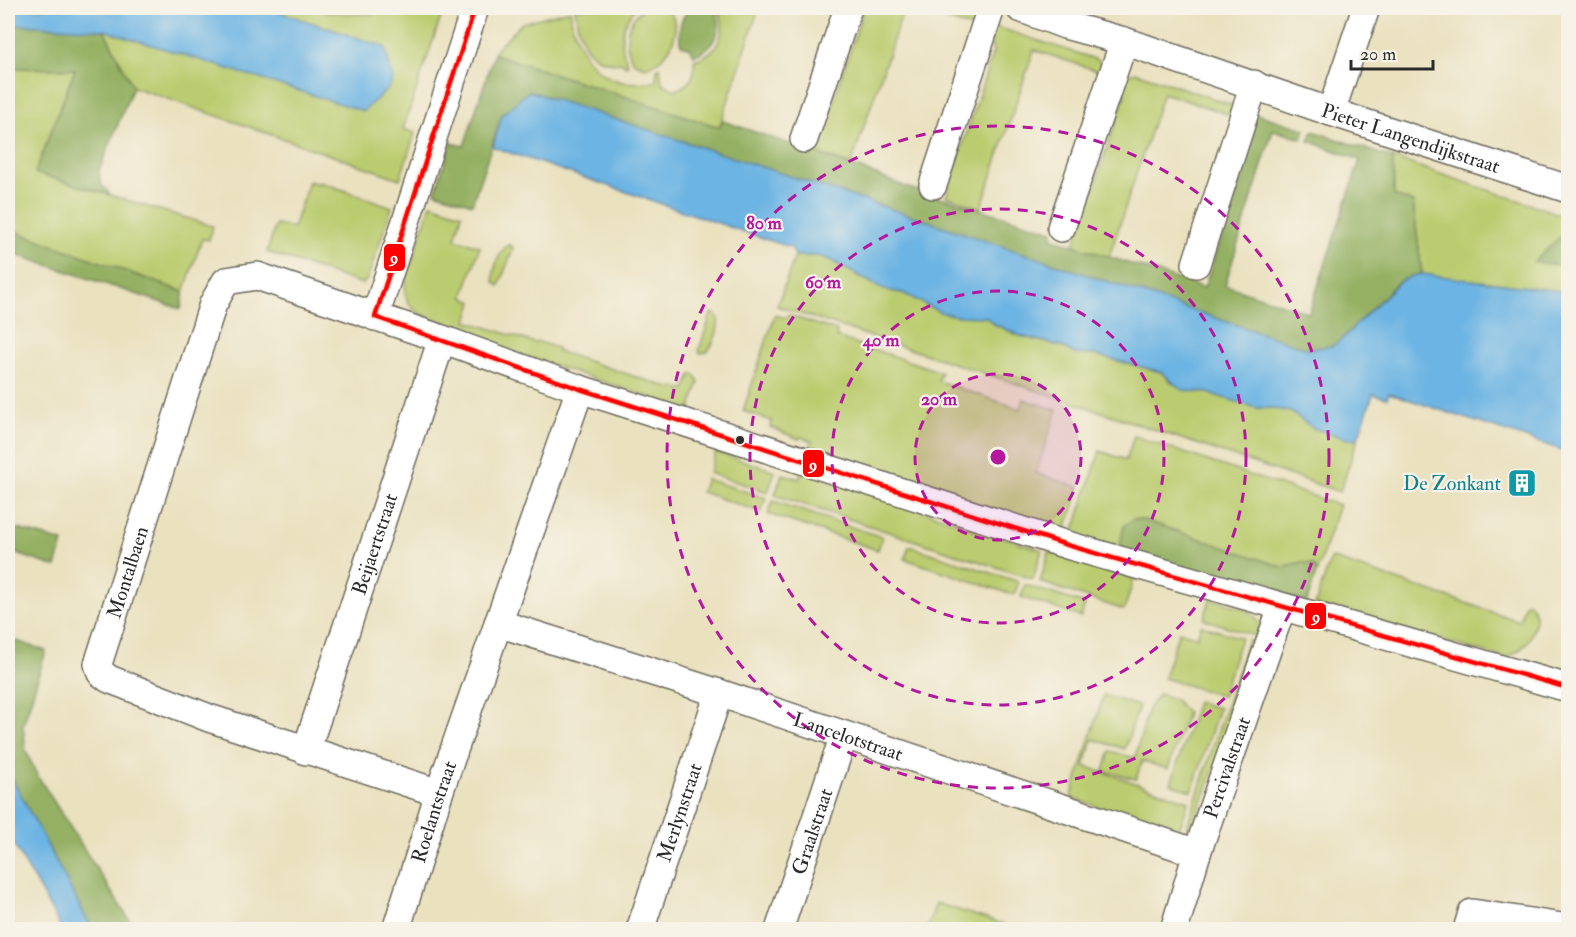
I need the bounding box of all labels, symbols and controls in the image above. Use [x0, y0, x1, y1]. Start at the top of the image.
scale bar [1351, 33, 1434, 71]
text: 20 m [1360, 43, 1396, 66]
street label: Pieter Langendijkstraat [1318, 98, 1504, 179]
text: 80 m [746, 212, 783, 235]
line badge: 9 [383, 243, 406, 272]
text: 9 [388, 248, 398, 268]
text: 60 m [805, 271, 842, 294]
text: 40 m [862, 329, 900, 352]
text: 20 m [921, 388, 958, 411]
unlabelled marker [734, 434, 746, 446]
centre of rings [988, 447, 1008, 467]
line badge: 9 [802, 449, 825, 478]
text: 9 [807, 455, 817, 475]
building icon: De Zonkant [1506, 467, 1538, 499]
place label: De Zonkant [1403, 471, 1502, 496]
street label: Beijaertstraat [346, 490, 403, 598]
street label: Montalbaen [101, 523, 154, 622]
line badge: 9 [1304, 602, 1327, 630]
text: 9 [1310, 607, 1320, 627]
street label: Lancelotstraat [790, 707, 907, 767]
street label: Percivalstraat [1198, 713, 1256, 822]
street label: Roelantstraat [406, 757, 462, 866]
street label: Merlynstraat [652, 759, 708, 865]
street label: Graalstraat [786, 785, 839, 878]

